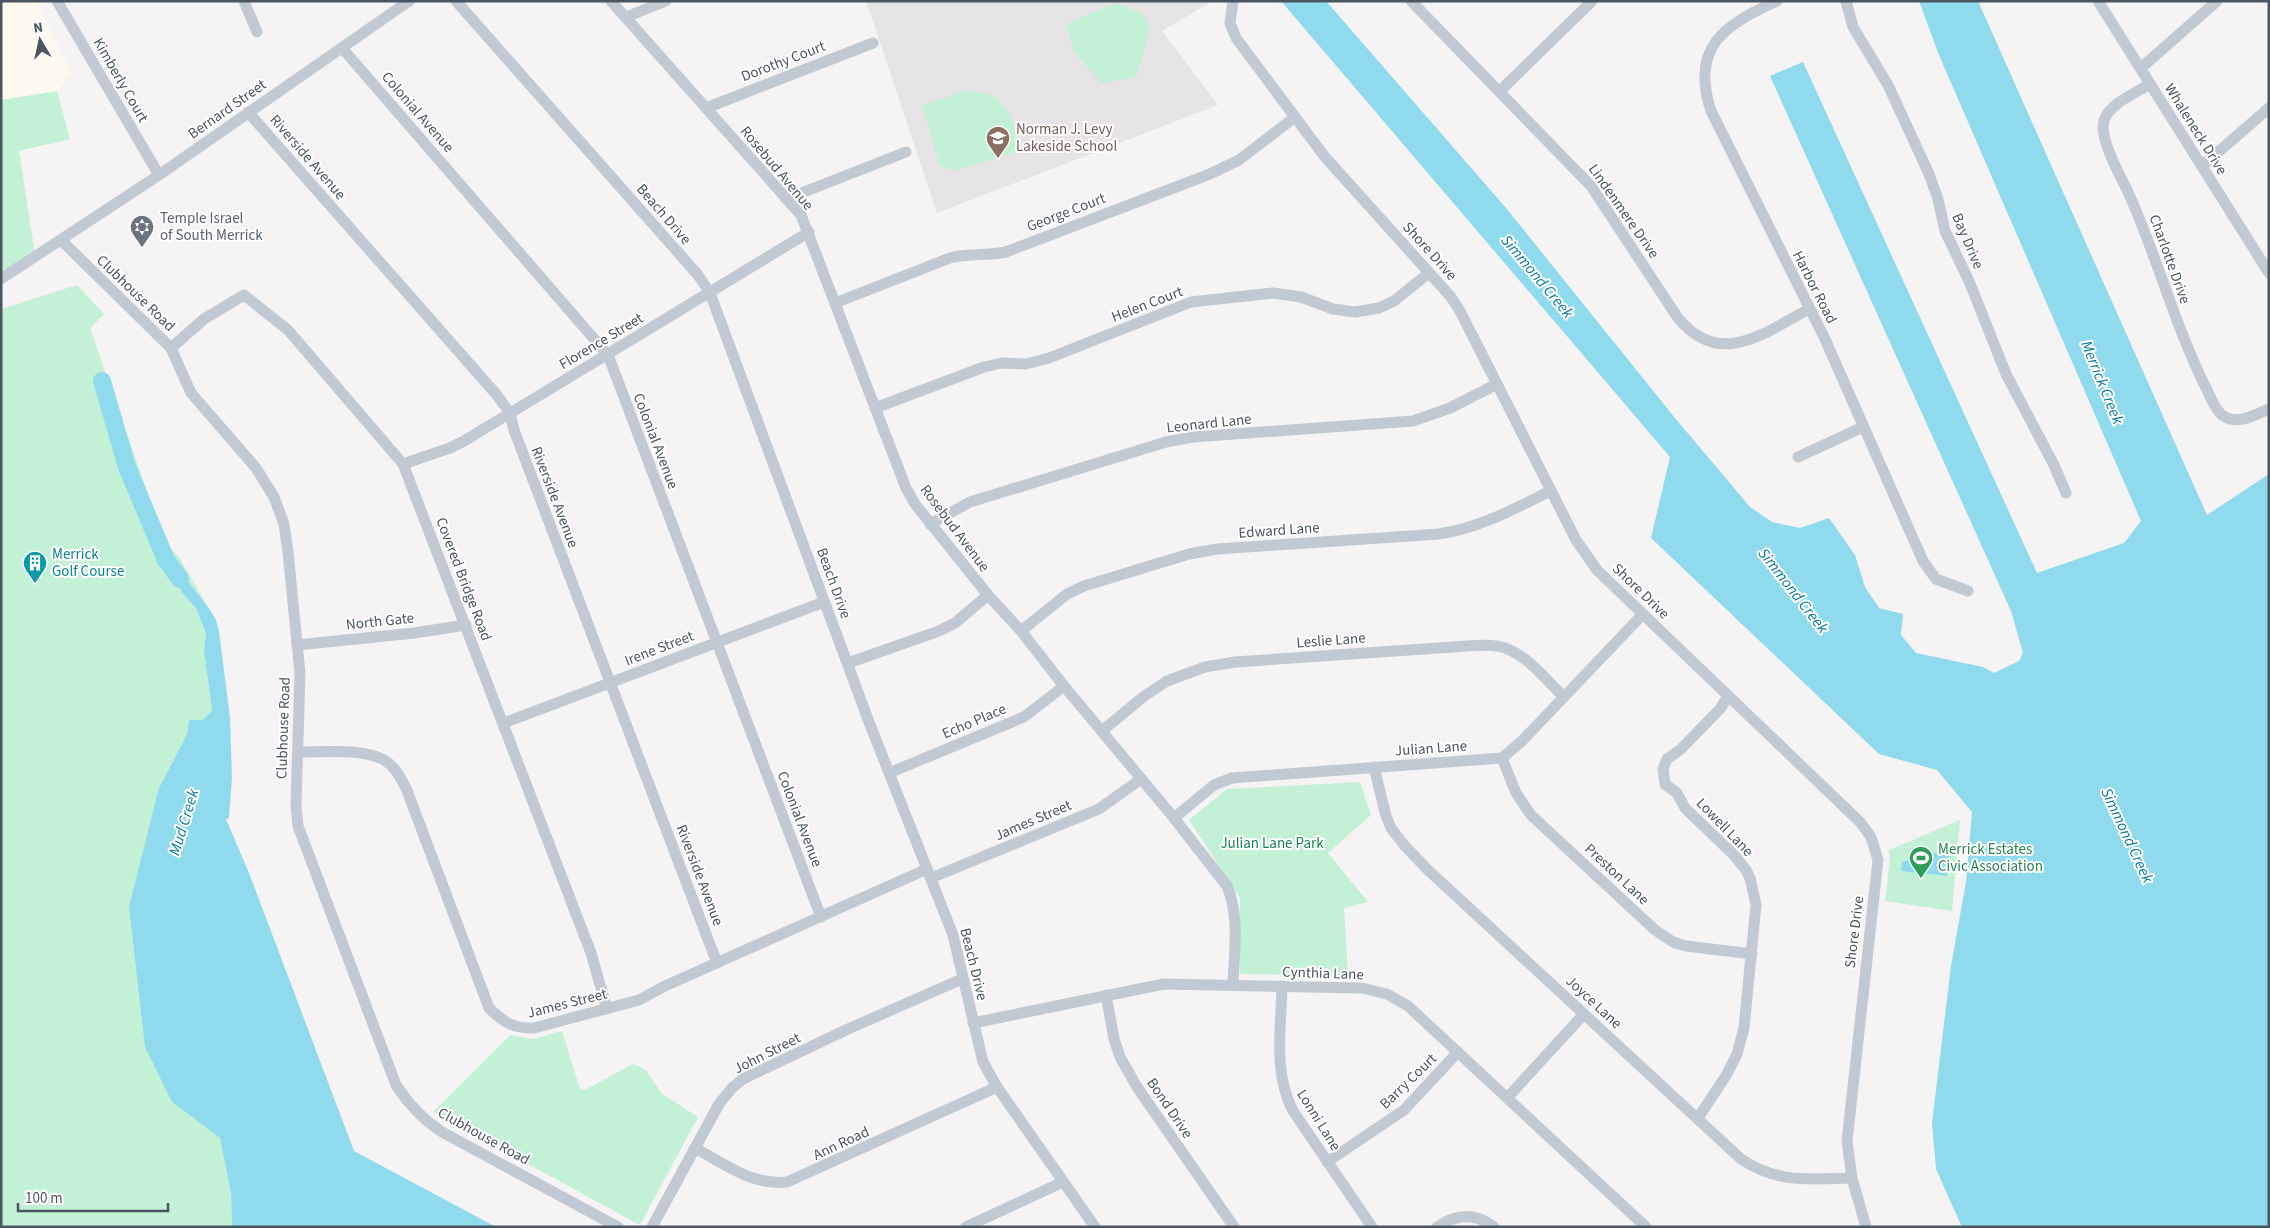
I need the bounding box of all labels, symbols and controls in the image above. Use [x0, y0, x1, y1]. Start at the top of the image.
north arrow [15, 15, 65, 65]
text: N [32, 18, 44, 39]
street label: Kimberly Court [88, 34, 153, 127]
street label: Dorothy Court [738, 36, 828, 87]
street label: Colonial Avenue [377, 67, 459, 157]
street label: Bernard Street [184, 75, 271, 144]
street label: Whaleneck Drive [2159, 80, 2232, 179]
street label: Riverside Avenue [265, 110, 351, 204]
place label: Norman J. Levy Lakeside School [1016, 119, 1117, 157]
street label: Rosebud Avenue [735, 122, 818, 215]
school or university icon: Norman J. Levy Lakeside School [985, 125, 1011, 159]
street label: Lindenmere Drive [1583, 160, 1664, 263]
street label: Beach Drive [631, 179, 696, 249]
street label: George Court [1024, 188, 1109, 237]
place label: Temple Israel of South Merrick [160, 208, 263, 246]
street label: Bay Drive [1946, 210, 1989, 272]
street label: Charlotte Drive [2144, 212, 2195, 307]
synagogue icon: Temple Israel of South Merrick [129, 214, 155, 248]
street label: Shore Drive [1398, 217, 1462, 285]
water label: Simmond Creek [1496, 230, 1579, 323]
street label: Harbor Road [1787, 247, 1842, 327]
street label: Clubhouse Road [92, 250, 180, 336]
street label: Helen Court [1108, 281, 1186, 328]
street label: Florence Street [555, 308, 647, 375]
water label: Merrick Creek [2075, 337, 2129, 428]
street label: Colonial Avenue [628, 390, 683, 492]
street label: Leonard Lane [1166, 409, 1253, 438]
street label: Riverside Avenue [526, 444, 583, 551]
street label: Rosebud Avenue [915, 480, 994, 576]
street label: Covered Bridge Road [430, 514, 497, 644]
street label: Edward Lane [1238, 517, 1320, 544]
water label: Simmond Creek [1753, 543, 1834, 638]
place label: Merrick Golf Course [52, 544, 124, 582]
street label: Beach Drive [811, 545, 856, 622]
building icon: Merrick Golf Course [22, 550, 48, 584]
street label: Shore Drive [1607, 559, 1674, 624]
street label: North Gate [345, 607, 415, 636]
street label: Irene Street [621, 626, 697, 671]
street label: Leslie Lane [1296, 628, 1366, 653]
street label: Clubhouse Road [271, 677, 296, 779]
street label: Echo Place [939, 699, 1009, 744]
street label: Julian Lane [1394, 736, 1468, 761]
street label: Colonial Avenue [772, 768, 827, 870]
water label: Simmond Creek [2095, 784, 2159, 887]
water label: Mud Creek [163, 786, 205, 858]
street label: Lowell Lane [1691, 793, 1758, 861]
street label: James Street [992, 795, 1075, 846]
street label: Riverside Avenue [671, 822, 728, 929]
park label: Julian Lane Park [1220, 833, 1324, 854]
street label: Preston Lane [1580, 839, 1654, 910]
place label: Merrick Estates Civic Association [1938, 839, 2043, 877]
sports icon: Merrick Estates Civic Association [1908, 845, 1934, 879]
street label: Shore Drive [1840, 895, 1869, 969]
street label: Beach Drive [954, 926, 993, 1003]
street label: Cynthia Lane [1282, 962, 1364, 985]
street label: Joyce Lane [1561, 971, 1626, 1034]
street label: James Street [525, 983, 609, 1024]
street label: John Street [730, 1028, 804, 1079]
street label: Barry Court [1375, 1049, 1442, 1114]
street label: Bond Drive [1142, 1074, 1198, 1143]
street label: Lonni Lane [1291, 1086, 1346, 1155]
street label: Clubhouse Road [434, 1102, 534, 1170]
street label: Ann Road [810, 1121, 873, 1166]
scale bar [18, 1180, 168, 1212]
text: 100 m [25, 1188, 63, 1209]

